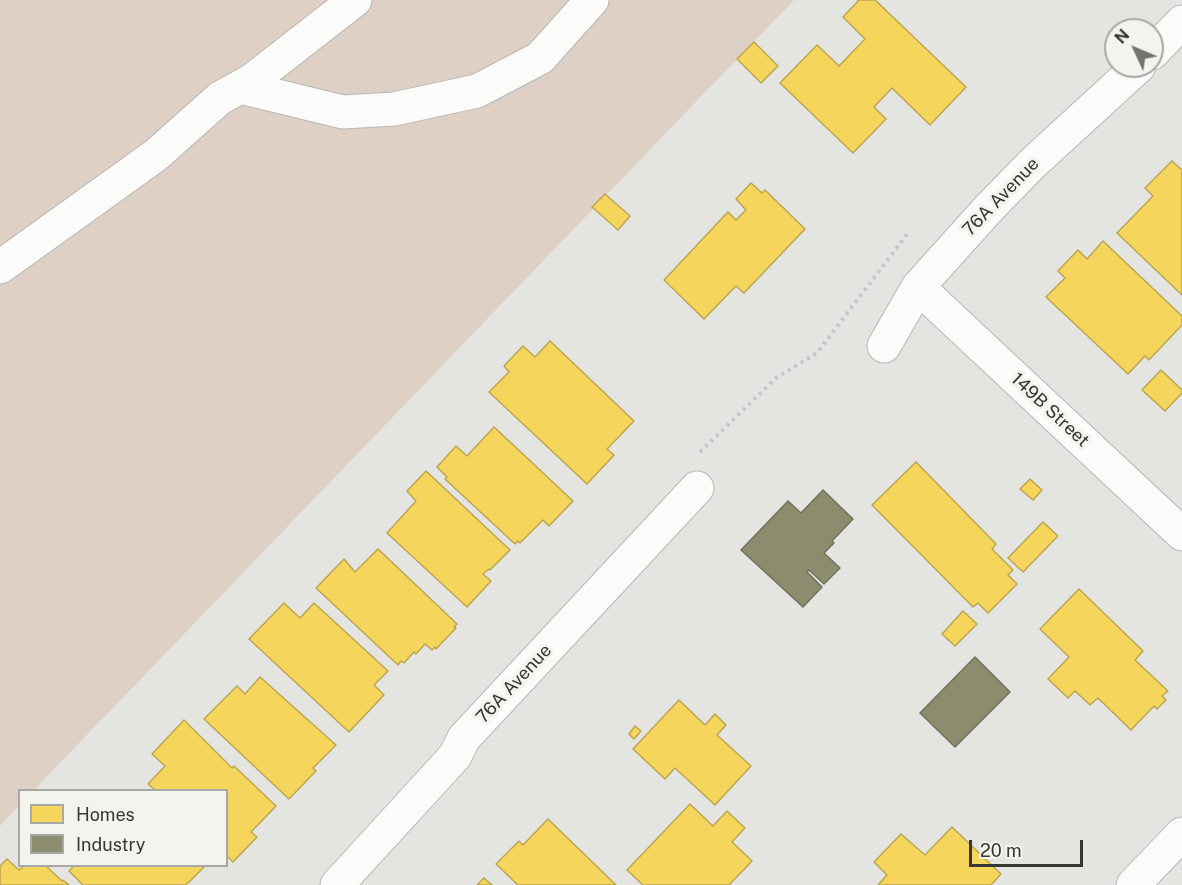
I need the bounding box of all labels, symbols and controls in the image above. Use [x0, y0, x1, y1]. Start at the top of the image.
north arrow [1104, 18, 1164, 78]
text: N [1111, 25, 1133, 48]
street label: 76A Avenue [958, 153, 1044, 241]
street label: 149B Street [1006, 368, 1094, 452]
street label: 76A Avenue [472, 640, 556, 728]
legend [18, 789, 228, 867]
text: Homes [76, 804, 135, 825]
scale bar [972, 828, 1086, 866]
text: Industry [76, 834, 145, 855]
text: 20 m [980, 840, 1022, 861]

